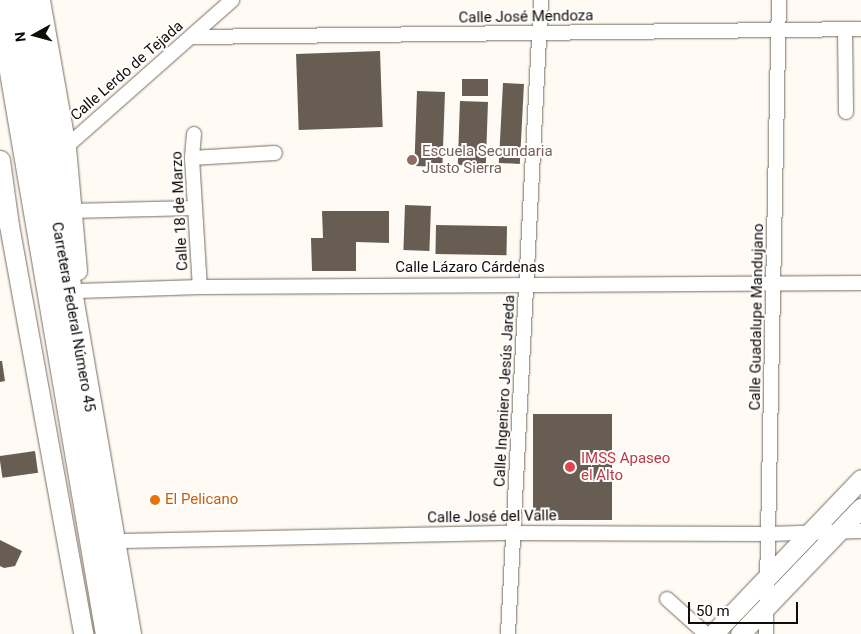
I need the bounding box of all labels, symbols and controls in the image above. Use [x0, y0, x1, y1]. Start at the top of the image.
street label: Calle José Mendoza [458, 7, 594, 27]
north arrow [10, 10, 60, 60]
street label: Calle Lerdo de Tejada [67, 17, 187, 125]
text: N [12, 31, 29, 43]
place label: Escuela Secundaria Justo Sierra [422, 142, 553, 177]
street label: Calle 18 de Marzo [168, 151, 192, 271]
marker: Escuela Secundaria Justo Sierra [406, 154, 418, 166]
street label: Carretera Federal Número 45 [47, 221, 99, 413]
street label: Calle Guadalupe Mandujano [746, 223, 768, 411]
street label: Calle Lázaro Cárdenas [395, 259, 545, 277]
street label: Calle Ingeniero Jesús Jareda [491, 294, 519, 488]
place label: IMSS Apaseo el Alto [581, 449, 670, 484]
marker: IMSS Apaseo el Alto [563, 460, 577, 474]
place label: El Pelicano [165, 491, 238, 509]
marker: El Pelicano [149, 494, 161, 506]
street label: Calle José del Valle [427, 507, 557, 527]
scale bar [691, 592, 801, 624]
text: 50 m [696, 602, 730, 620]

